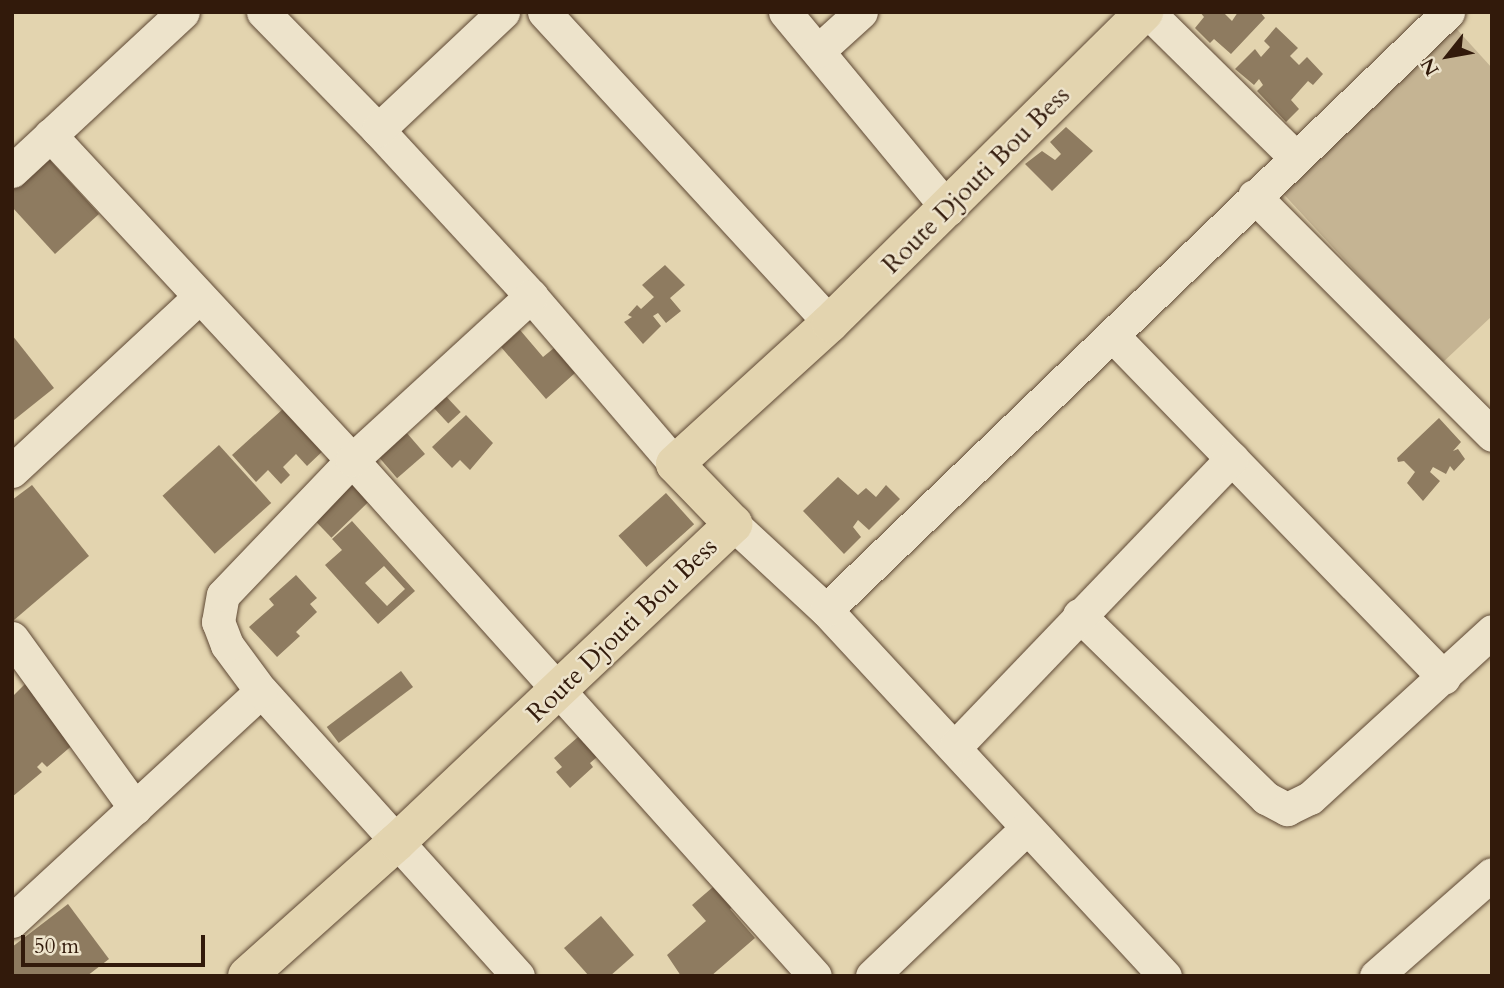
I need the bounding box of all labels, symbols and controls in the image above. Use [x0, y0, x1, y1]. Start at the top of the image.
north arrow [1413, 21, 1483, 91]
text: N [1415, 53, 1445, 81]
street label: Route Djouti Bou Bess [876, 80, 1076, 280]
street label: Route Djouti Bou Bess [520, 531, 724, 729]
scale bar [24, 922, 208, 966]
text: 50 m [34, 932, 79, 961]

